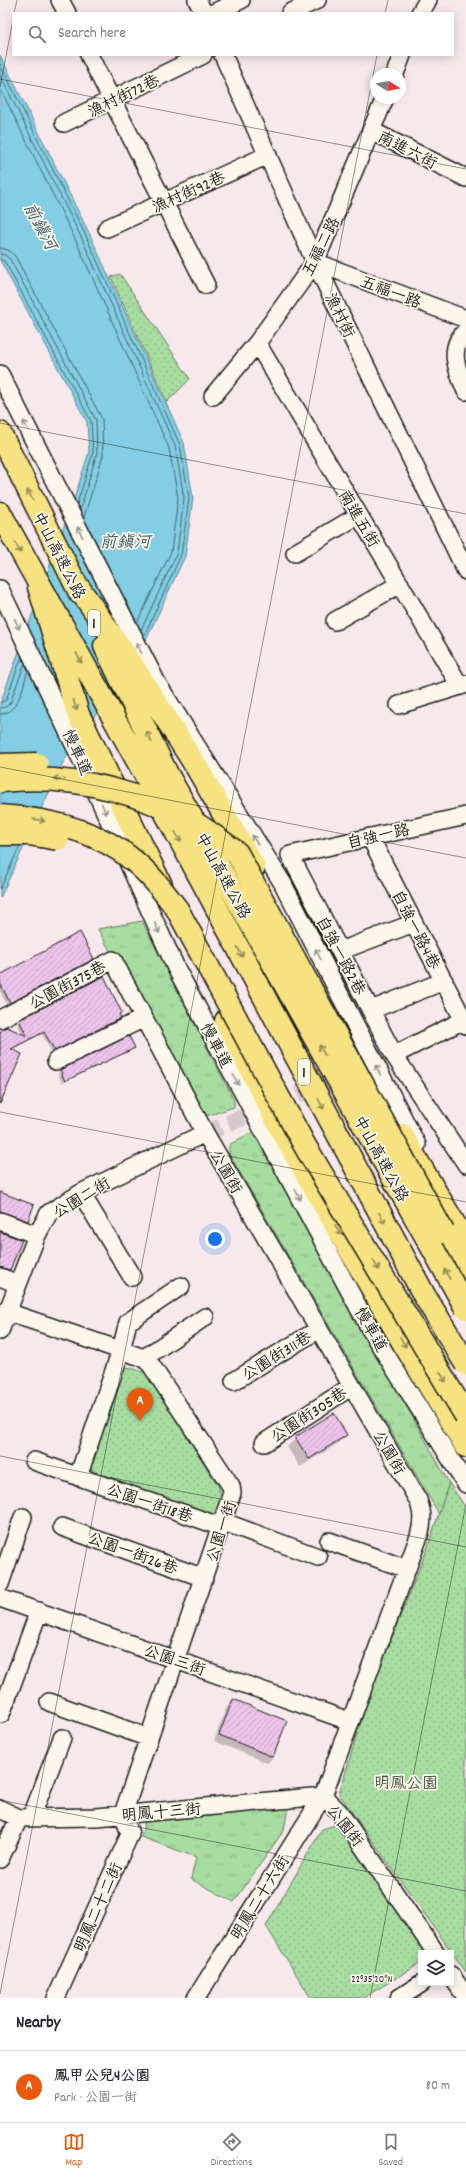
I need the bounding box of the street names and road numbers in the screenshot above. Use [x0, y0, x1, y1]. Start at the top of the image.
street label: 漁村街72巷 [84, 70, 164, 124]
street label: 南進六街 [373, 126, 441, 176]
street label: 漁村街92巷 [149, 167, 229, 220]
street label: 五福二路 [297, 213, 347, 281]
street label: 五福一路 [356, 271, 424, 316]
street label: 漁村街 [318, 289, 360, 343]
street label: 南進五街 [332, 486, 384, 553]
street label: 中山高速公路 [26, 508, 90, 604]
road number: 1 [88, 610, 100, 636]
street label: 慢車道 [55, 726, 96, 780]
street label: 自強一路 [345, 819, 412, 856]
street label: 中山高速公路 [188, 829, 255, 924]
street label: 自強一路4巷 [385, 886, 445, 974]
street label: 自強一路2巷 [309, 912, 370, 1000]
street label: 公園街375巷 [25, 956, 111, 1016]
street label: 慢車道 [193, 1020, 236, 1073]
road number: 1 [298, 1059, 310, 1085]
street label: 中山高速公路 [346, 1112, 413, 1207]
street label: 公園街 [203, 1146, 247, 1199]
street label: 公園二街 [49, 1173, 116, 1225]
street label: 慢車道 [348, 1304, 392, 1357]
street label: 公園街311巷 [238, 1327, 317, 1388]
street label: 公園街305巷 [267, 1383, 352, 1449]
street label: 公園街 [366, 1427, 410, 1480]
street label: 公園一街18巷 [103, 1479, 195, 1530]
street label: 公園一街 [202, 1498, 243, 1566]
street label: 公園一街26巷 [84, 1527, 181, 1581]
street label: 公園三街 [140, 1640, 208, 1683]
street label: 明鳳十三街 [120, 1799, 202, 1828]
street label: 公園街 [320, 1801, 368, 1853]
street label: 明鳳二十六街 [226, 1852, 296, 1945]
street label: 明鳳二十二街 [69, 1859, 129, 1957]

